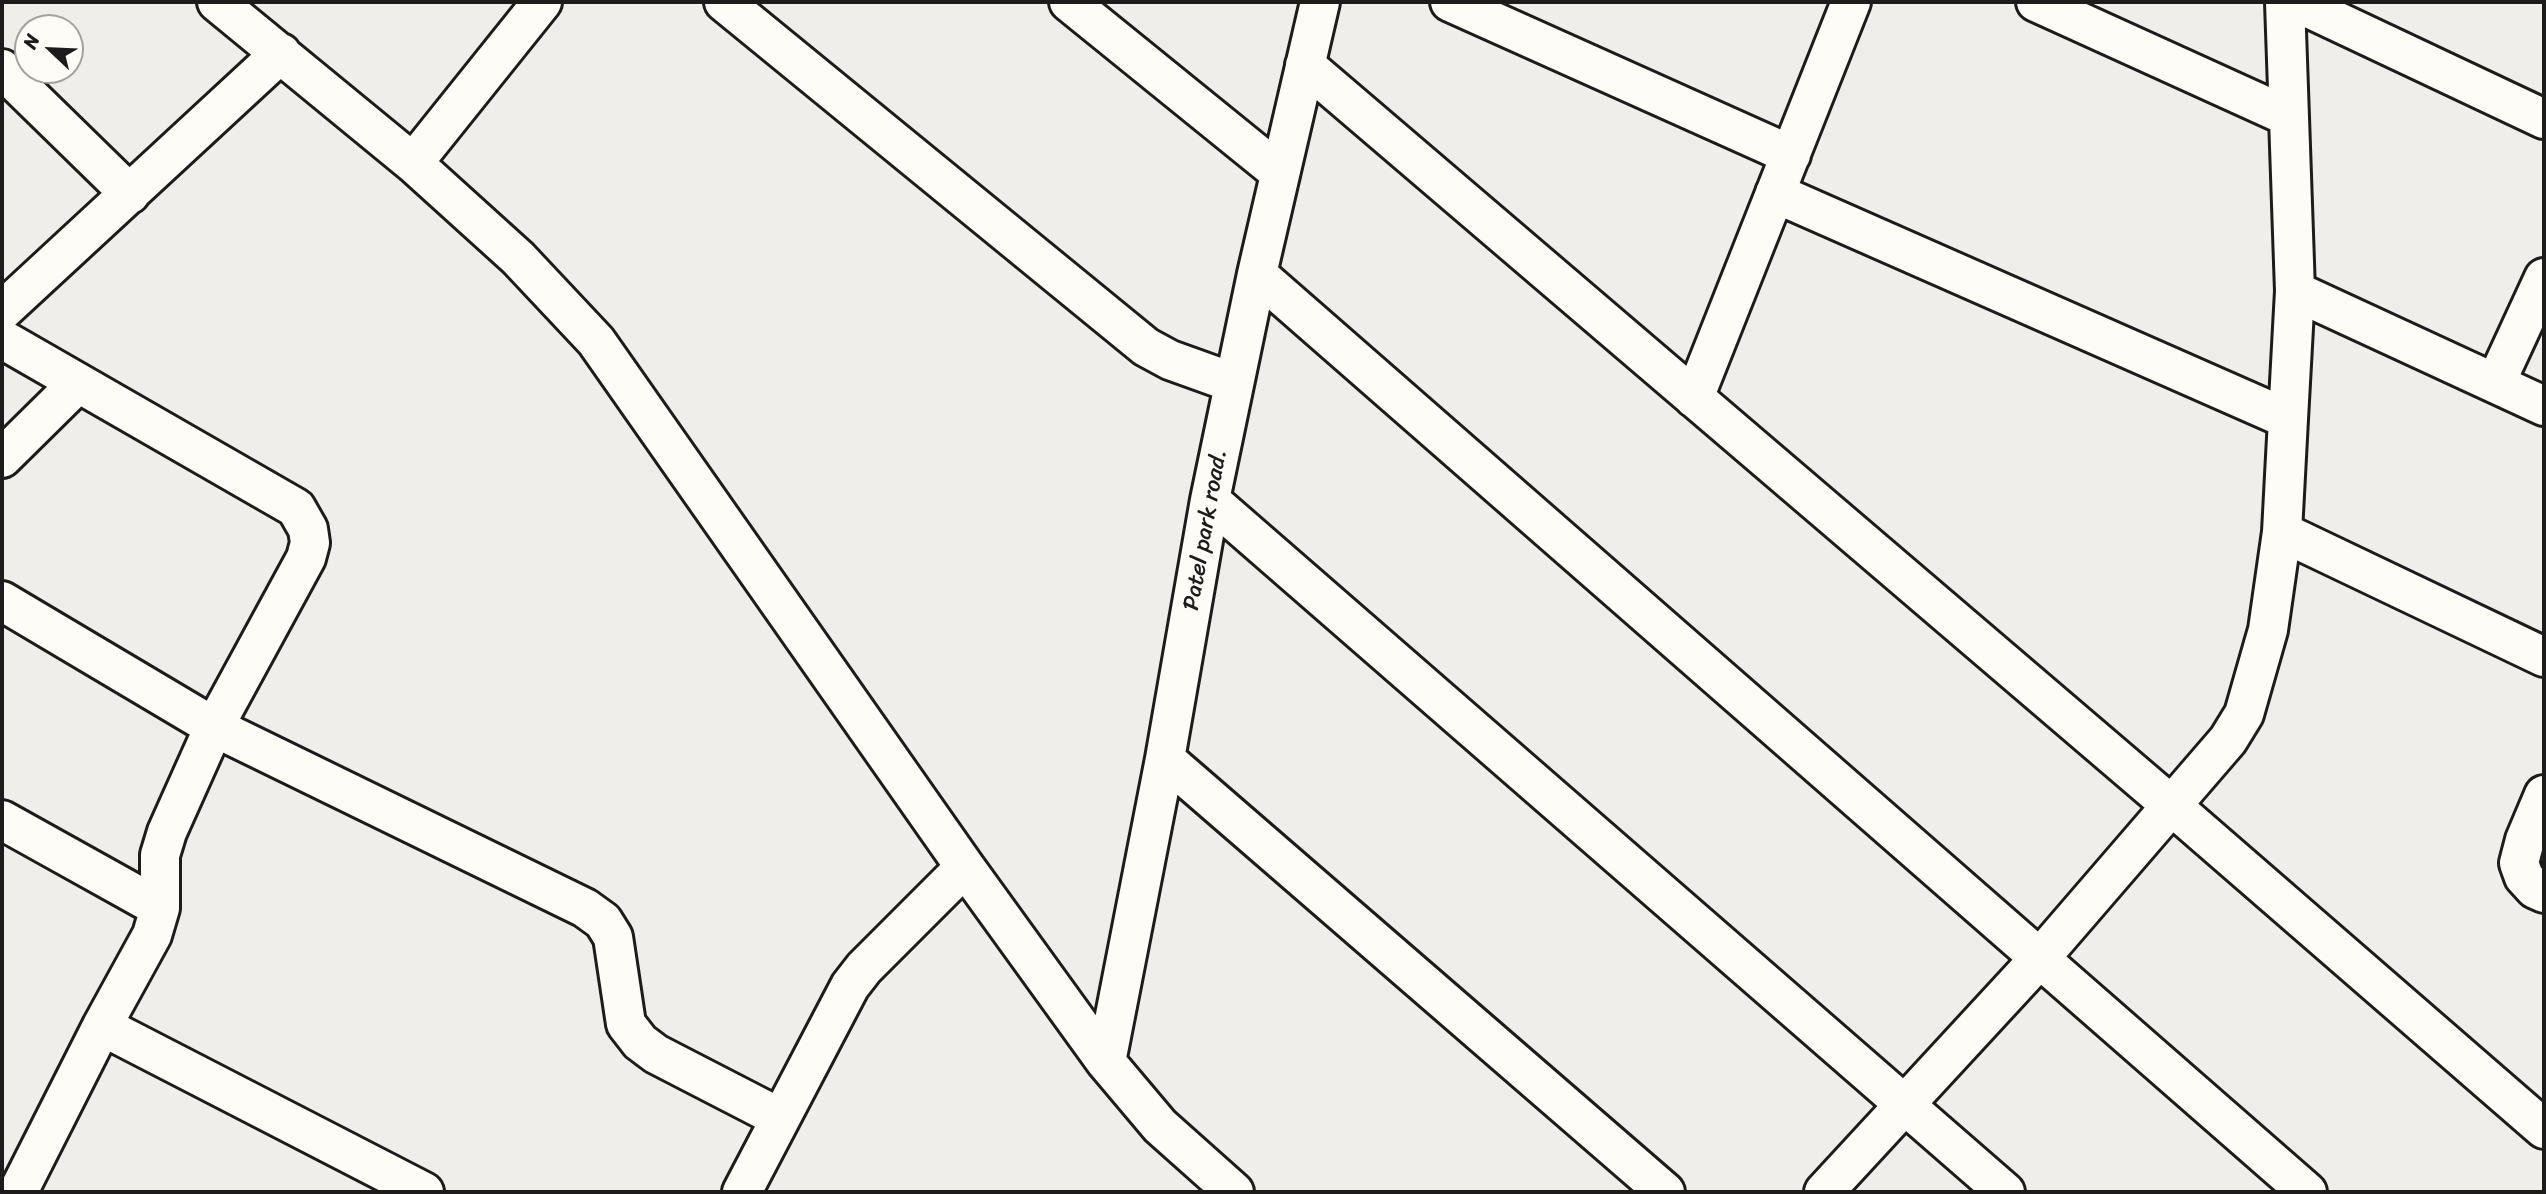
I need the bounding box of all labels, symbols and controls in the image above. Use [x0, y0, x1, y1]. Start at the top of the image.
north arrow [14, 14, 84, 84]
text: N [13, 29, 49, 54]
street label: Patel park road. [1178, 447, 1234, 613]

